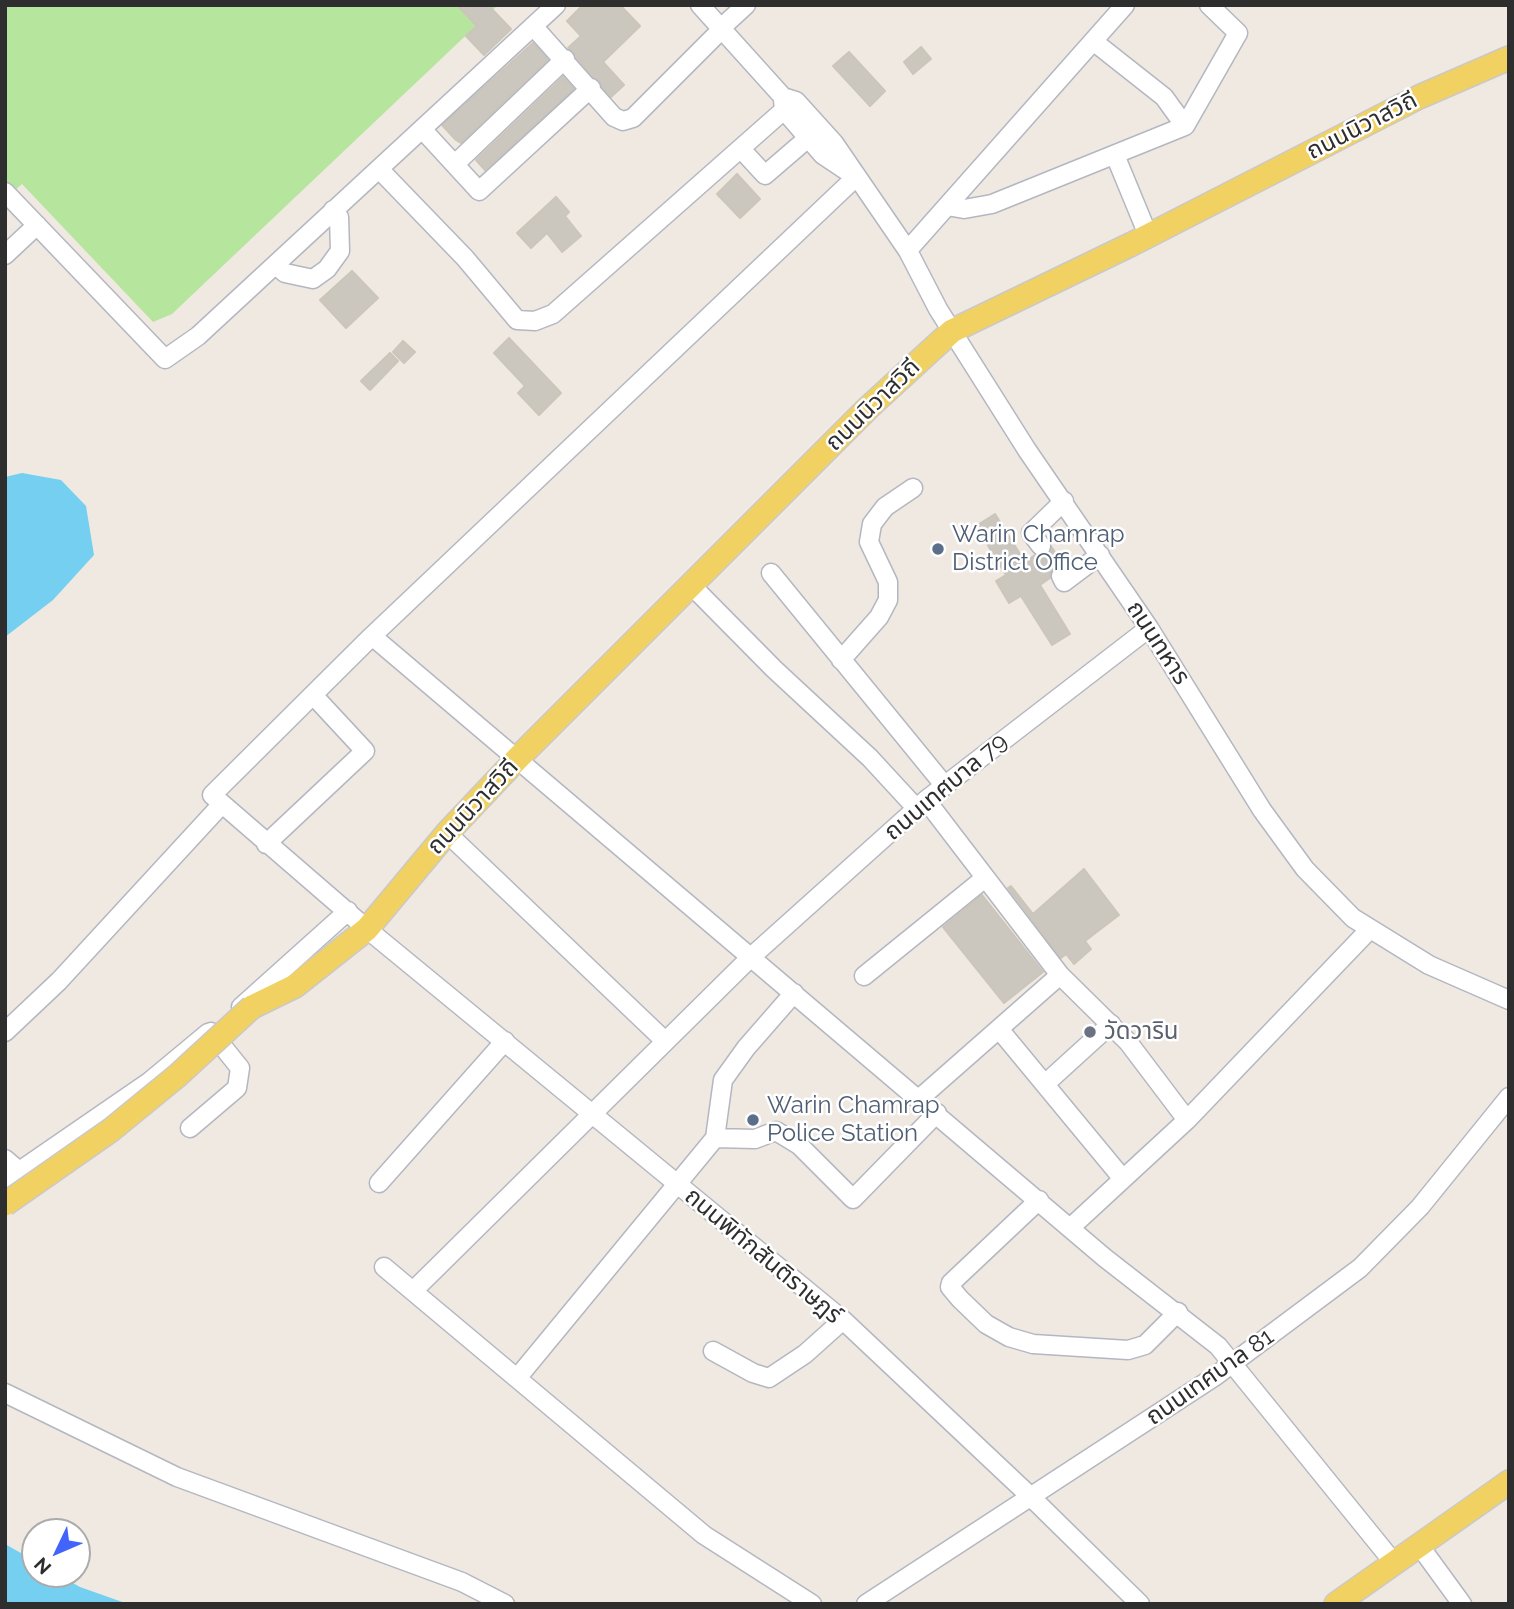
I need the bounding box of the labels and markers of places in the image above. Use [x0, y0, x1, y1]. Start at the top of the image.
place label: Warin Chamrap District Office [952, 521, 1125, 577]
marker: Warin Chamrap District Office [930, 541, 946, 557]
place label: วัดวาริน [1104, 1018, 1179, 1046]
marker: วัดวาริน [1082, 1024, 1098, 1040]
place label: Warin Chamrap Police Station [767, 1092, 940, 1148]
marker: Warin Chamrap Police Station [745, 1112, 761, 1128]

